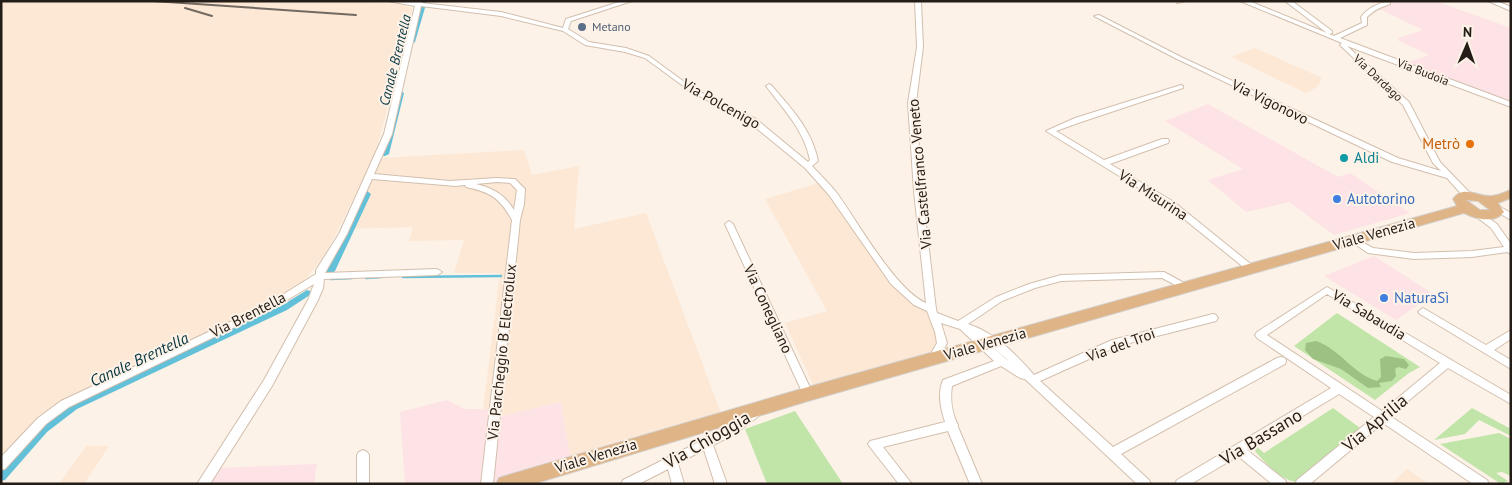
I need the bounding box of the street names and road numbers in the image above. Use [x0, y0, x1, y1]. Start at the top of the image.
street label: Via Dardago [1350, 50, 1406, 104]
street label: Via Budoia [1394, 54, 1451, 88]
street label: Via Polcenigo [678, 74, 764, 133]
street label: Via Vigonovo [1228, 74, 1312, 128]
street label: Via Castelfranco Veneto [903, 98, 936, 251]
street label: Via Misurina [1114, 165, 1192, 224]
street label: Viale Venezia [1330, 213, 1417, 255]
street label: Via Conegliano [739, 260, 797, 356]
street label: Via Parcheggio B Electrolux [483, 263, 520, 442]
street label: Via Sabaudia [1328, 285, 1410, 344]
street label: Via Brentella [206, 287, 289, 342]
street label: Viale Venezia [941, 323, 1028, 365]
street label: Via del Troi [1083, 323, 1158, 366]
street label: Via Aprilia [1336, 389, 1412, 457]
street label: Via Bassano [1215, 403, 1306, 471]
street label: Via Chioggia [658, 405, 754, 474]
street label: Viale Venezia [552, 434, 639, 477]

